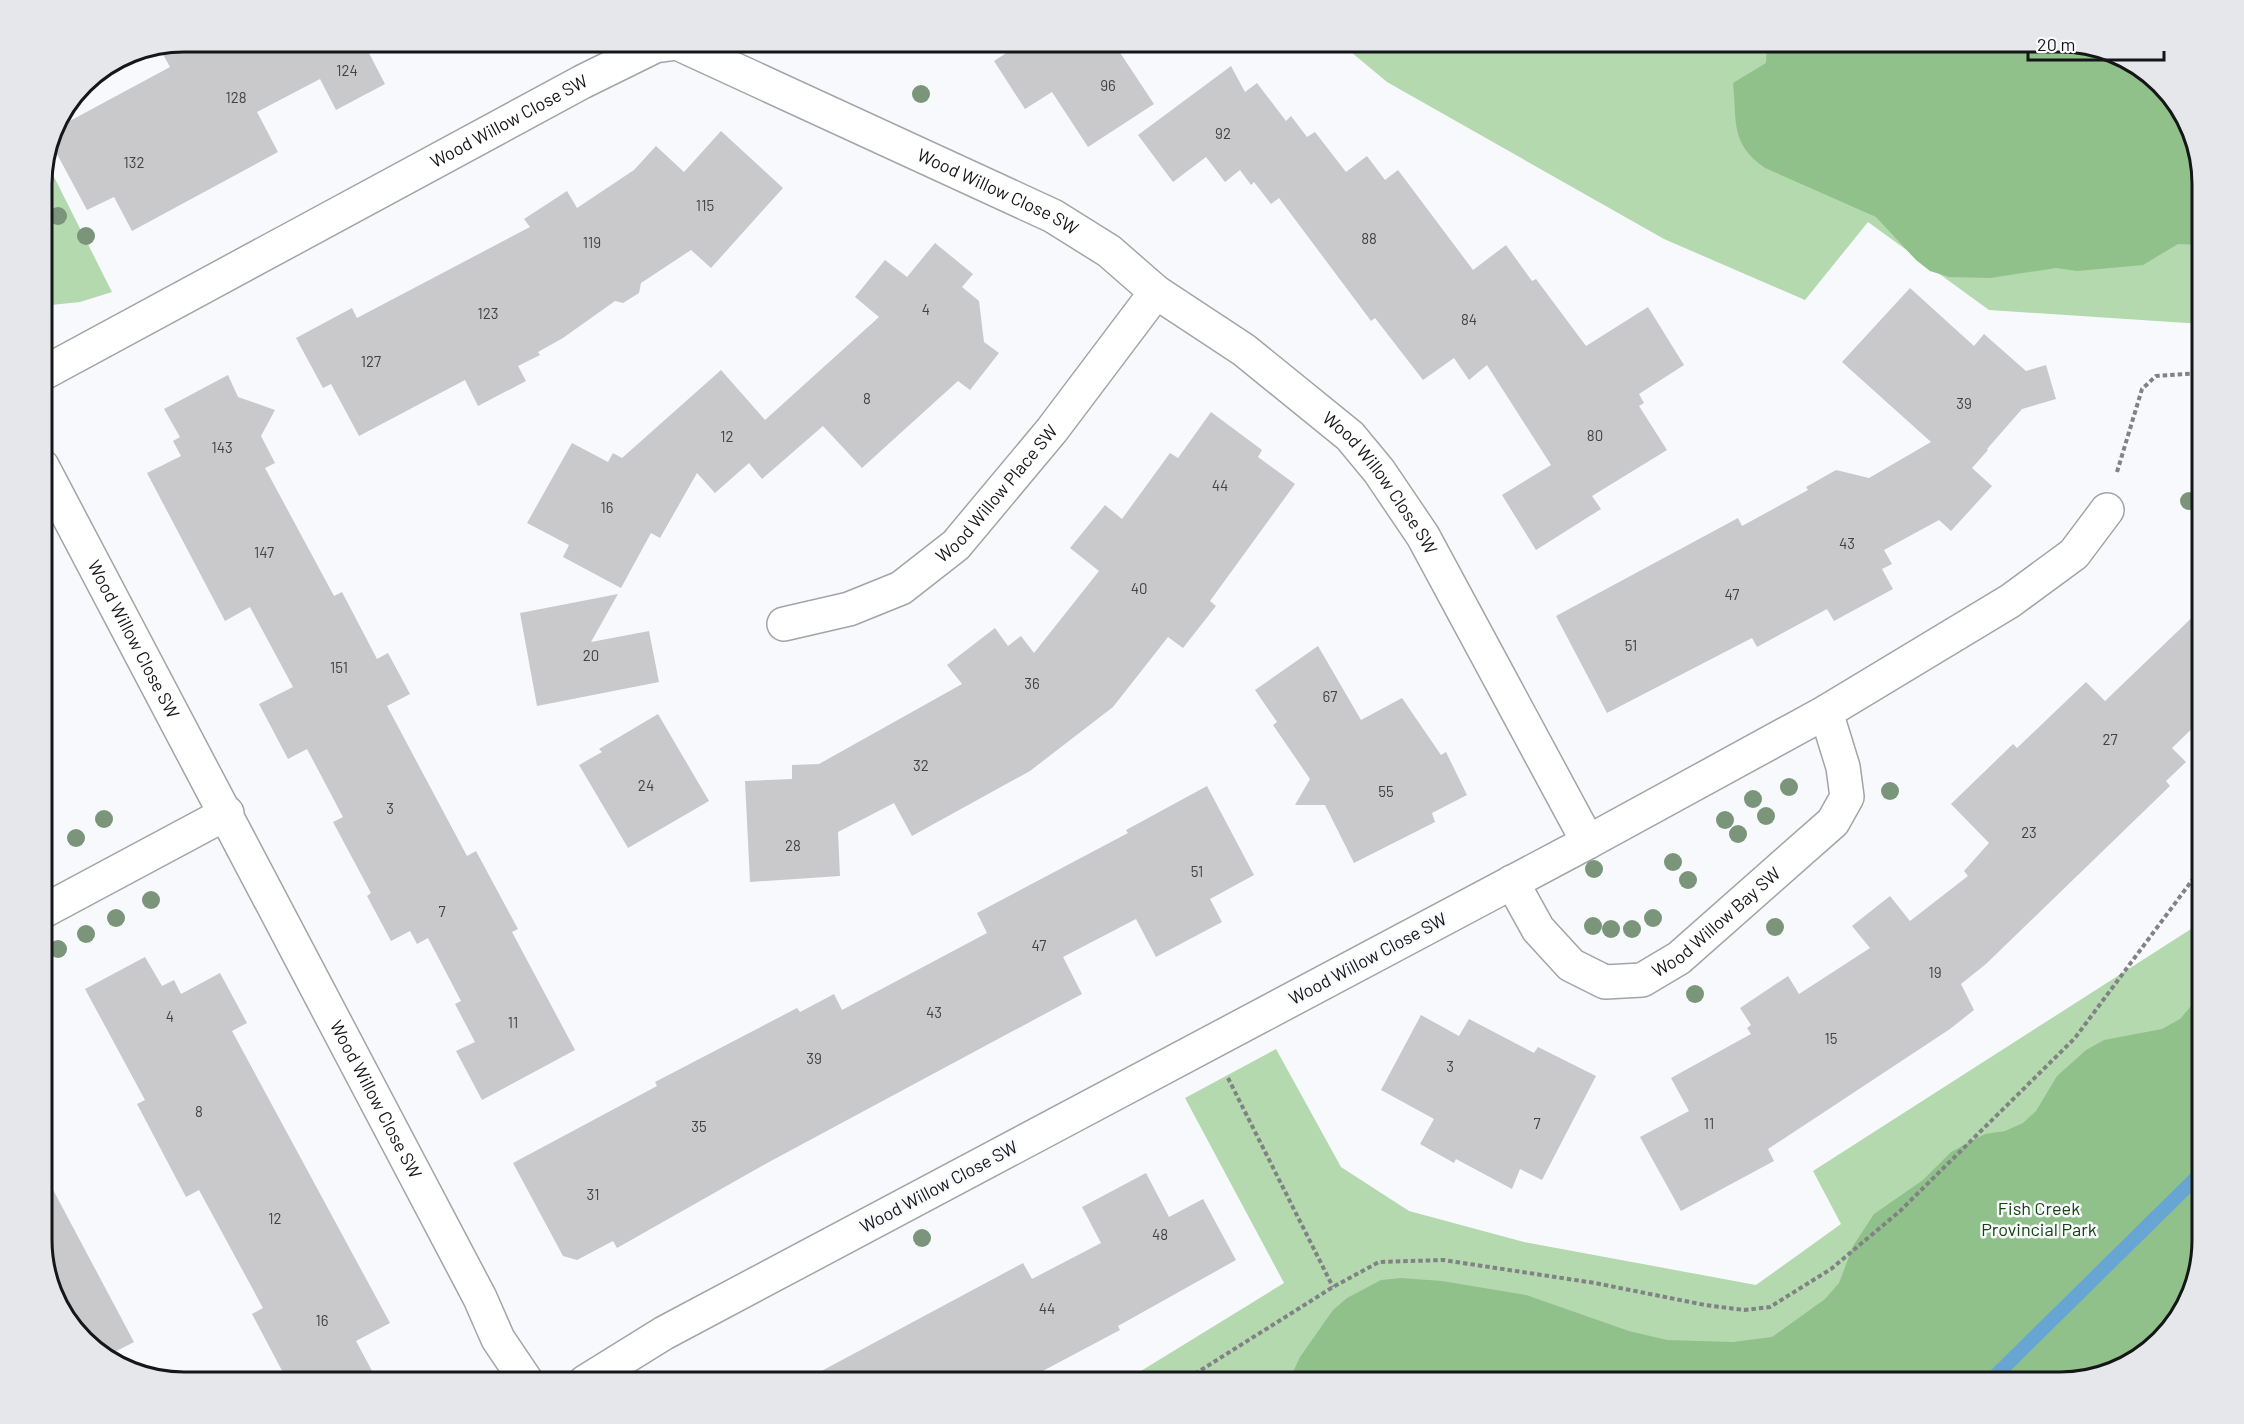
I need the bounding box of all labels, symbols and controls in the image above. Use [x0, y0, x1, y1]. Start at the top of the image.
scale bar [2028, 24, 2164, 62]
text: 20 m [2037, 33, 2075, 55]
house number: 124 [336, 61, 358, 79]
street label: Wood Willow Close SW [426, 69, 591, 172]
house number: 96 [1100, 76, 1116, 94]
house number: 128 [225, 88, 247, 106]
house number: 92 [1215, 124, 1231, 142]
street label: Wood Willow Close SW [914, 143, 1083, 239]
house number: 132 [123, 153, 145, 171]
house number: 115 [696, 196, 714, 214]
house number: 88 [1361, 229, 1377, 247]
house number: 119 [583, 233, 601, 251]
house number: 4 [922, 300, 930, 318]
house number: 123 [478, 304, 498, 322]
house number: 84 [1461, 310, 1477, 328]
house number: 127 [361, 352, 381, 370]
house number: 8 [863, 389, 871, 407]
house number: 39 [1956, 394, 1972, 412]
street label: Wood Willow Close SW [1318, 406, 1443, 558]
street label: Wood Willow Place SW [931, 420, 1062, 567]
house number: 80 [1587, 426, 1603, 444]
house number: 12 [720, 427, 734, 445]
house number: 143 [211, 438, 233, 456]
house number: 44 [1212, 476, 1228, 494]
house number: 16 [601, 498, 613, 516]
house number: 43 [1839, 534, 1855, 552]
house number: 147 [254, 543, 274, 561]
street label: Wood Willow Close SW [84, 556, 185, 722]
house number: 40 [1131, 579, 1147, 597]
house number: 47 [1725, 585, 1739, 603]
house number: 51 [1625, 636, 1637, 654]
house number: 20 [583, 646, 599, 664]
house number: 151 [330, 658, 348, 676]
house number: 36 [1024, 674, 1040, 692]
house number: 67 [1323, 687, 1337, 705]
house number: 27 [2102, 730, 2118, 748]
house number: 32 [913, 756, 929, 774]
house number: 24 [638, 776, 654, 794]
house number: 55 [1378, 782, 1394, 800]
house number: 3 [386, 799, 394, 817]
house number: 23 [2021, 823, 2037, 841]
house number: 28 [785, 836, 801, 854]
house number: 51 [1191, 862, 1203, 880]
street label: Wood Willow Bay SW [1648, 862, 1785, 982]
house number: 7 [438, 902, 446, 920]
street label: Wood Willow Close SW [1285, 907, 1450, 1009]
house number: 47 [1032, 936, 1046, 954]
house number: 19 [1928, 963, 1942, 981]
house number: 43 [926, 1003, 942, 1021]
house number: 4 [166, 1007, 174, 1025]
house number: 11 [508, 1013, 518, 1031]
street label: Wood Willow Close SW [326, 1016, 427, 1182]
house number: 15 [1825, 1029, 1837, 1047]
house number: 39 [806, 1049, 822, 1067]
house number: 3 [1446, 1057, 1454, 1075]
house number: 8 [195, 1102, 203, 1120]
house number: 7 [1533, 1114, 1541, 1132]
house number: 11 [1704, 1114, 1714, 1132]
house number: 35 [691, 1117, 707, 1135]
street label: Wood Willow Close SW [856, 1135, 1021, 1237]
house number: 31 [587, 1185, 599, 1203]
park label: Fish Creek Provincial Park [1981, 1197, 2097, 1240]
house number: 12 [268, 1209, 282, 1227]
house number: 48 [1152, 1225, 1168, 1243]
house number: 44 [1039, 1299, 1055, 1317]
house number: 16 [316, 1311, 328, 1329]

